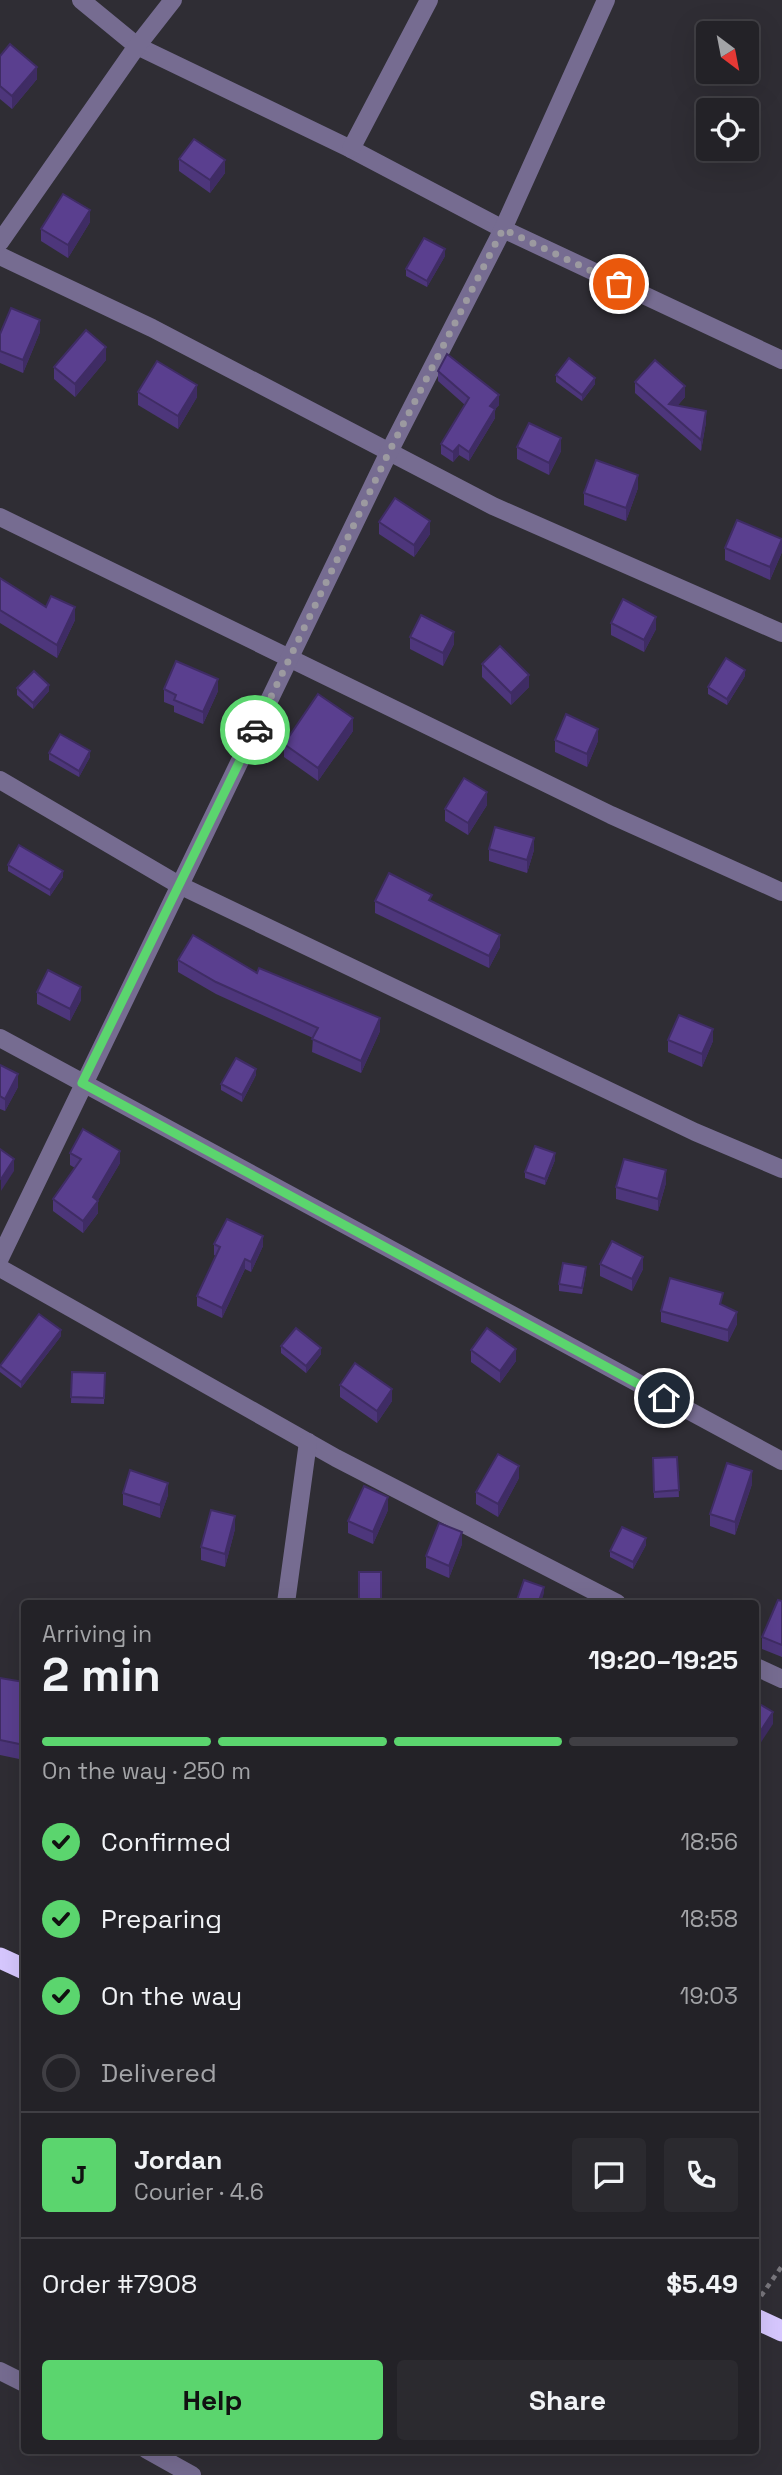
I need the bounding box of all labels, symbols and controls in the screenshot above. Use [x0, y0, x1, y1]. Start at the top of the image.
north arrow [696, 21, 760, 84]
map controls [696, 21, 759, 161]
button: locate [696, 98, 759, 161]
pin [589, 254, 649, 314]
icon: bag [600, 265, 638, 303]
courier [220, 695, 290, 765]
icon: car [236, 711, 274, 749]
pin [634, 1368, 694, 1428]
icon: home [645, 1379, 683, 1417]
text: Arriving in [42, 1619, 152, 1649]
text: 19:20–19:25 [588, 1643, 738, 1677]
text: 2 min [42, 1646, 161, 1704]
text: On the way · 250 m [42, 1756, 251, 1786]
icon: check [42, 1823, 80, 1861]
text: Confirmed [101, 1825, 231, 1859]
text: 18:56 [680, 1827, 738, 1857]
icon: check [42, 1900, 80, 1938]
text: Preparing [101, 1902, 222, 1936]
text: 18:58 [680, 1904, 738, 1934]
icon: check [42, 1977, 80, 2015]
text: On the way [101, 1979, 242, 2013]
text: 19:03 [680, 1981, 738, 2011]
text: Delivered [101, 2056, 217, 2090]
button: chat [572, 2138, 646, 2212]
button: phone [664, 2138, 738, 2212]
text: Jordan [134, 2143, 222, 2177]
text: J [71, 2158, 87, 2192]
text: Courier · 4.6 [134, 2177, 264, 2207]
text: Order #7908 [42, 2267, 197, 2301]
text: $5.49 [666, 2267, 738, 2301]
button: Help [42, 2360, 383, 2440]
button: Share [397, 2360, 738, 2440]

